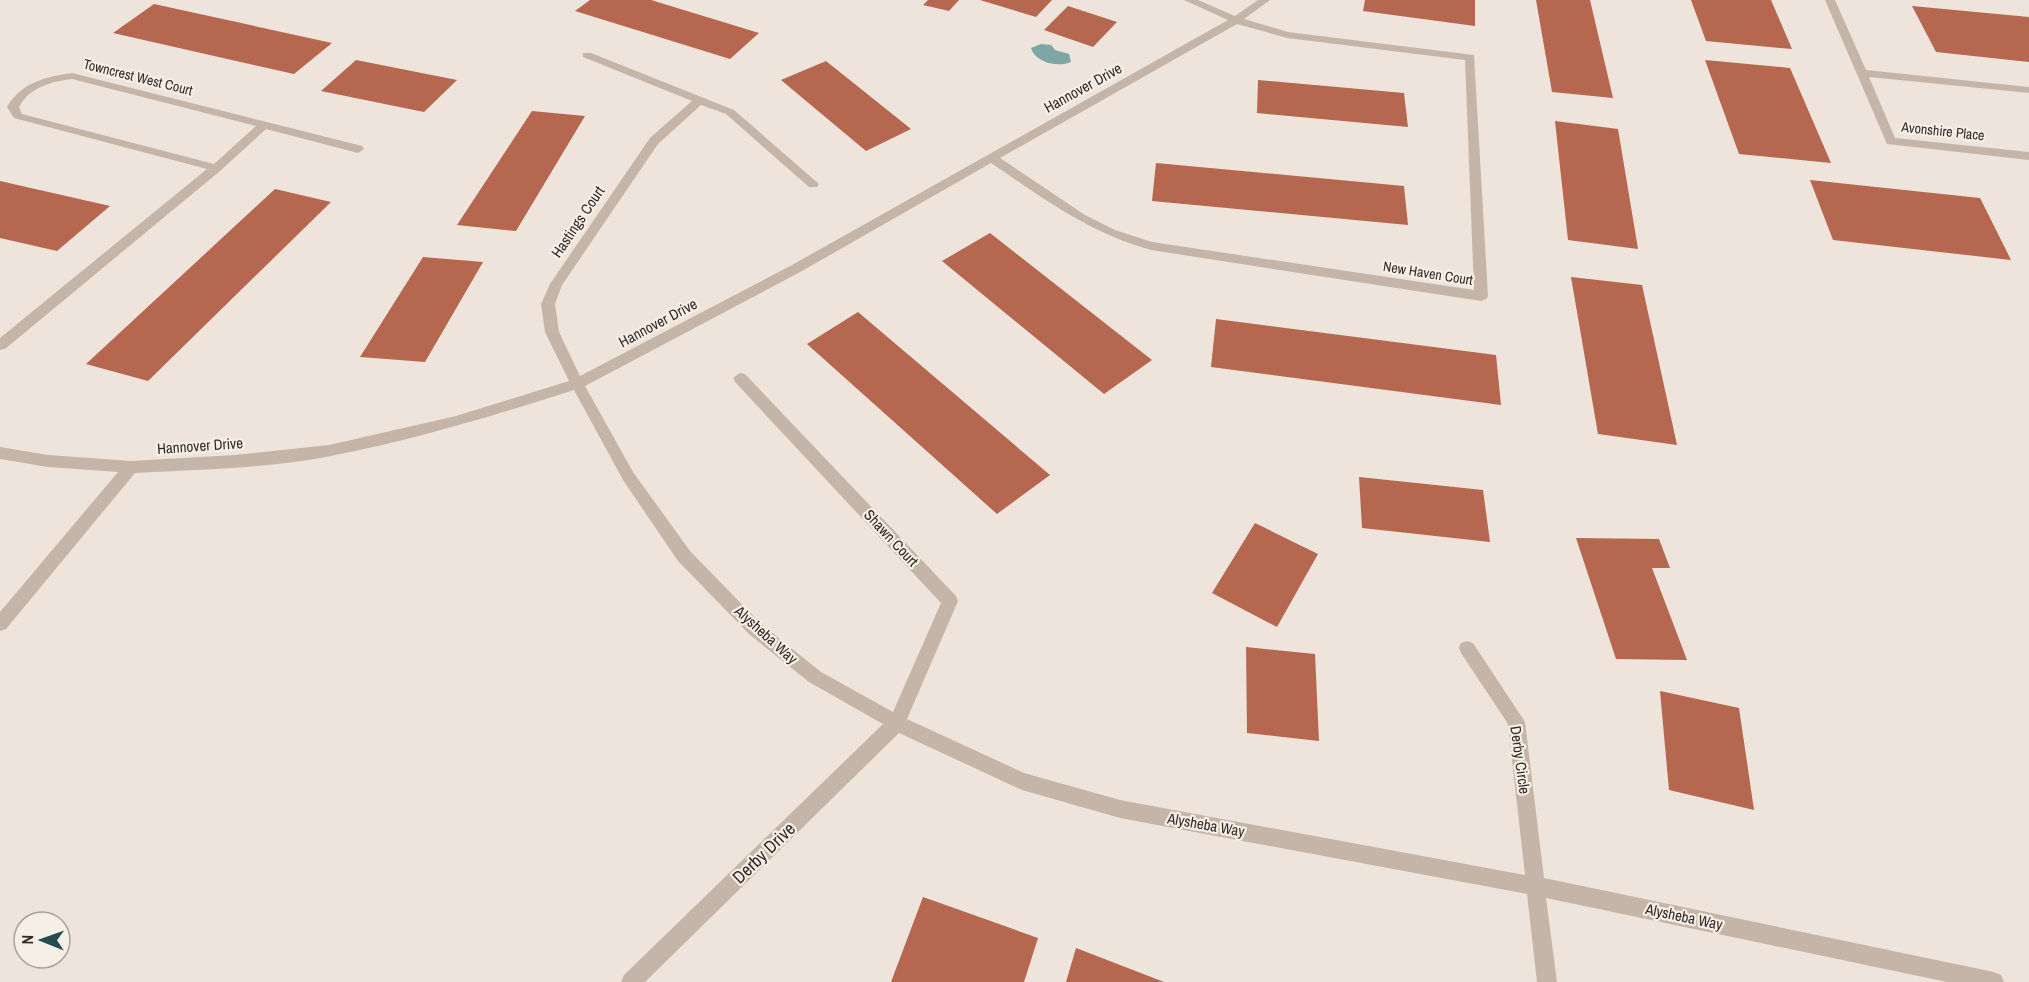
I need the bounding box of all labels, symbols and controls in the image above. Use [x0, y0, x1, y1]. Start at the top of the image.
street label: Towncrest West Court [81, 55, 195, 99]
street label: Hannover Drive [1040, 57, 1126, 118]
street label: Avonshire Place [1900, 118, 1985, 144]
street label: Hastings Court [546, 181, 610, 262]
street label: New Haven Court [1382, 257, 1474, 289]
street label: Hannover Drive [615, 293, 701, 352]
street label: Hannover Drive [156, 432, 244, 459]
street label: Shawn Court [859, 504, 924, 571]
street label: Alysheba Way [730, 600, 803, 669]
street label: Derby Circle [1505, 725, 1536, 795]
street label: Alysheba Way [1165, 807, 1247, 842]
street label: Derby Drive [727, 816, 801, 889]
street label: Alysheba Way [1643, 898, 1725, 935]
north arrow [12, 910, 72, 970]
text: N [16, 935, 38, 945]

